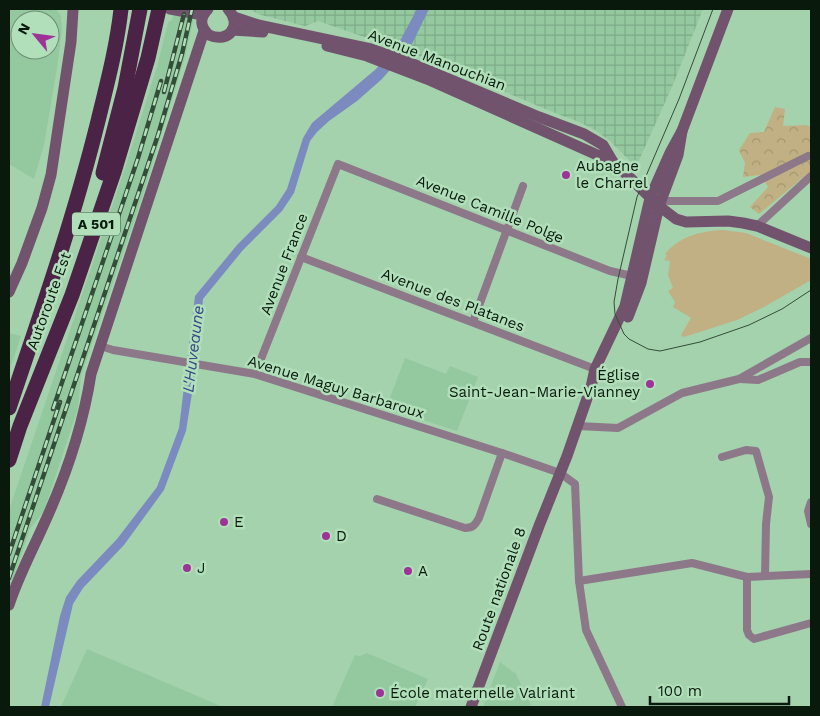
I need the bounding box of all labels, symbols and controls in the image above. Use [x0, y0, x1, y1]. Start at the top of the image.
north arrow [10, 10, 60, 60]
text: N [14, 20, 33, 37]
street label: Avenue Manouchian [365, 25, 509, 95]
place label: Aubagne le Charrel [576, 157, 648, 192]
marker: Aubagne le Charrel [560, 169, 572, 181]
street label: Avenue Camille Polge [414, 171, 566, 247]
street label: Avenue France [256, 211, 312, 317]
road number: A 501 [72, 212, 120, 235]
street label: Autoroute Est [23, 249, 75, 352]
street label: Avenue des Platanes [379, 264, 527, 336]
water label: L'Huveaune [178, 304, 208, 394]
street label: Avenue Maguy Barbaroux [246, 352, 426, 422]
place label: Église Saint-Jean-Marie-Vianney [449, 366, 640, 401]
marker: Église Saint-Jean-Marie-Vianney [644, 378, 656, 390]
place label: E [234, 513, 244, 531]
marker: E [218, 516, 230, 528]
street label: Route nationale 8 [468, 525, 530, 653]
place label: D [336, 527, 347, 545]
marker: D [320, 530, 332, 542]
place label: J [197, 559, 206, 577]
marker: J [181, 562, 193, 574]
place label: A [418, 562, 428, 580]
marker: A [402, 565, 414, 577]
scale bar [650, 674, 789, 706]
text: 100 m [658, 682, 702, 700]
place label: École maternelle Valriant [390, 684, 576, 702]
marker: École maternelle Valriant [374, 687, 386, 699]

